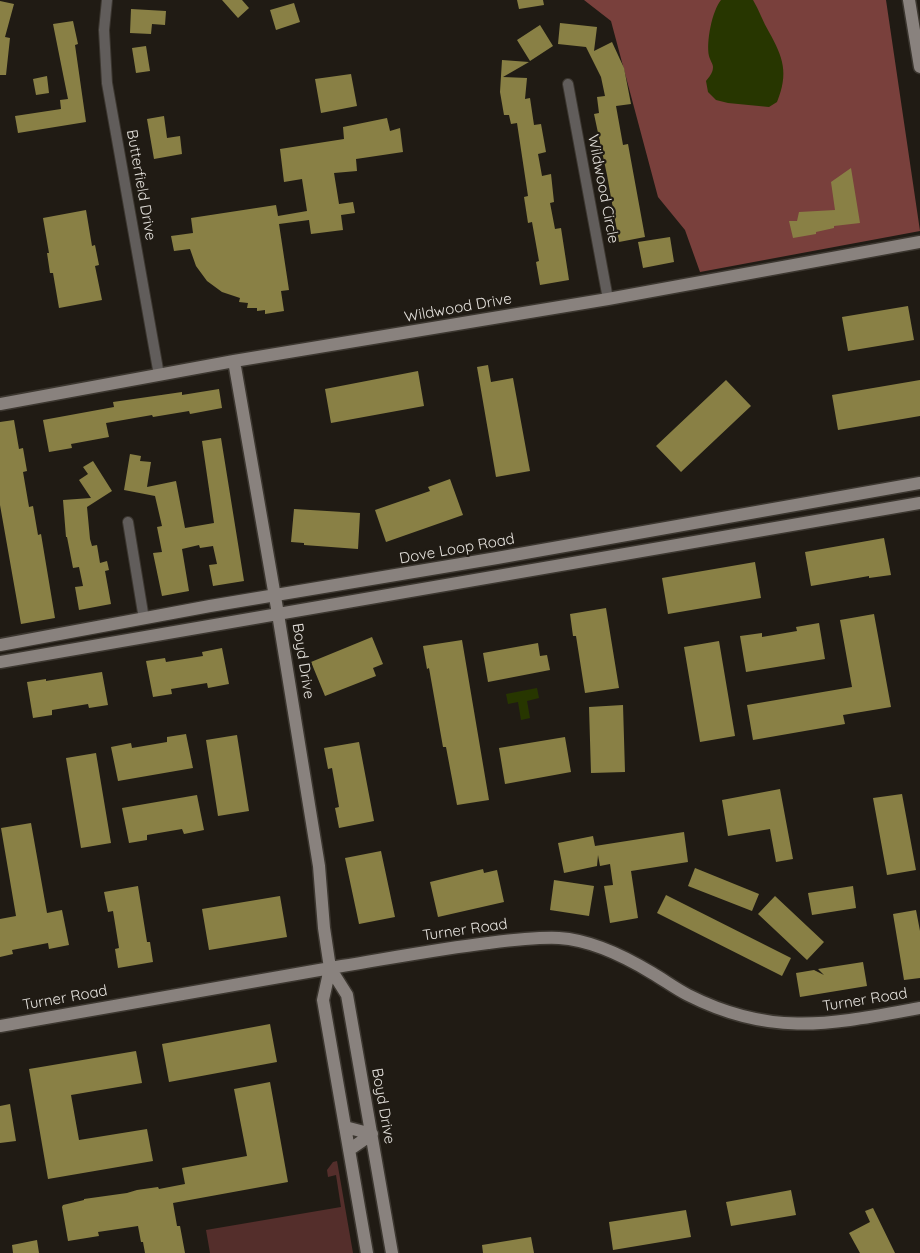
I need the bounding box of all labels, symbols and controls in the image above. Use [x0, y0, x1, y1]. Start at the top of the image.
street label: Butterfield Drive [122, 128, 160, 242]
street label: Wildwood Circle [584, 133, 622, 245]
street label: Wildwood Drive [403, 290, 513, 326]
street label: Dove Loop Road [398, 530, 516, 568]
street label: Boyd Drive [288, 622, 318, 700]
street label: Turner Road [421, 915, 509, 945]
street label: Turner Road [21, 982, 109, 1014]
street label: Turner Road [821, 984, 909, 1016]
street label: Boyd Drive [367, 1067, 399, 1145]

